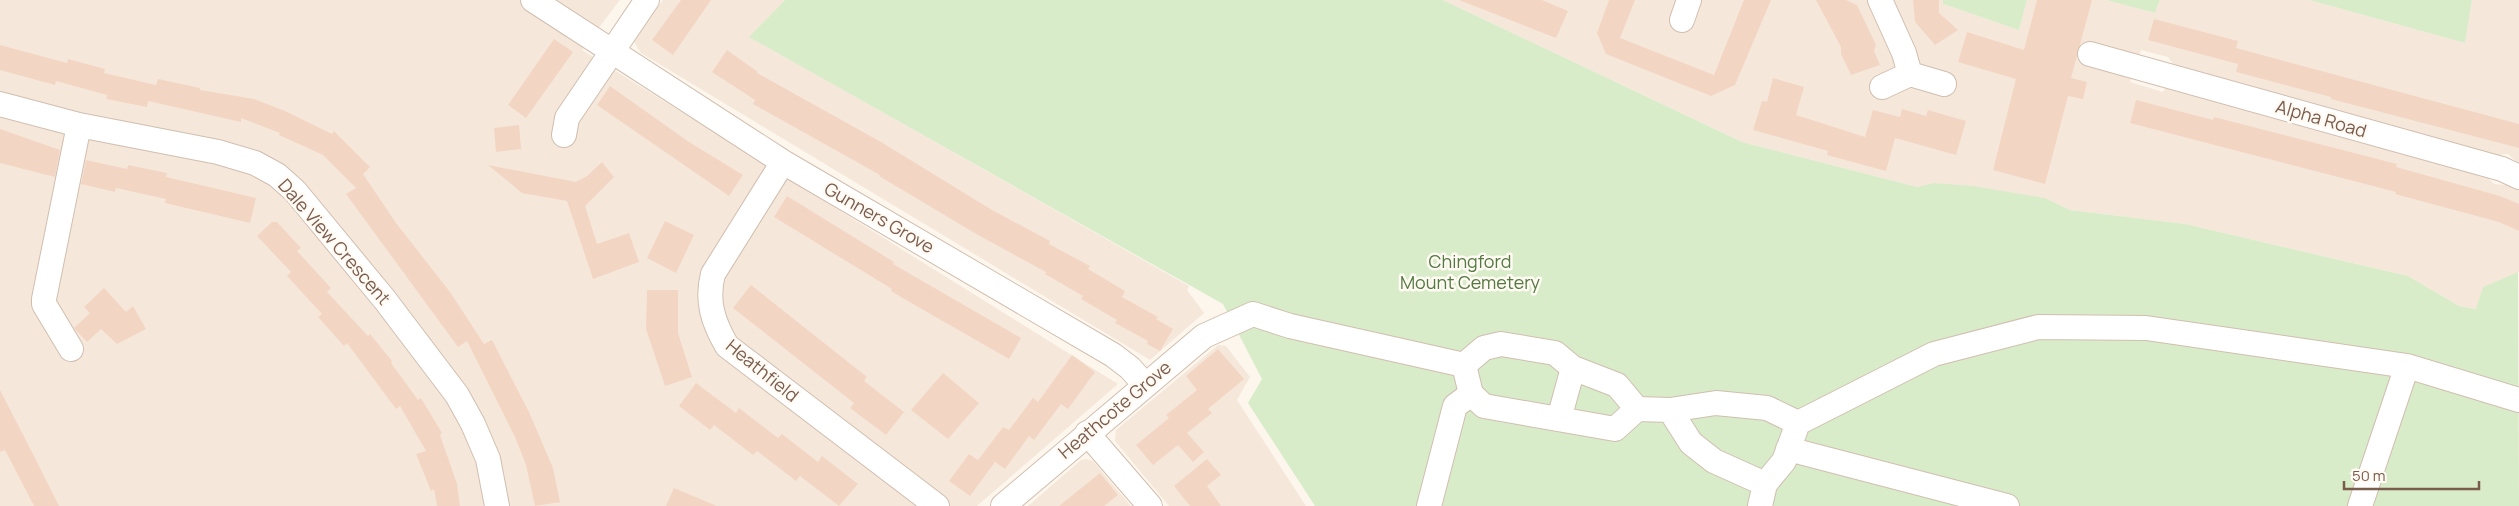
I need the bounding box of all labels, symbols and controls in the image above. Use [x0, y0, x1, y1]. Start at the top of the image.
street label: Alpha Road [2273, 94, 2369, 142]
street label: Dale View Crescent [273, 173, 396, 309]
street label: Gunners Grove [820, 176, 939, 258]
park label: Chingford Mount Cemetery [1400, 249, 1541, 294]
street label: Heathfield [721, 334, 804, 407]
street label: Heathcote Grove [1053, 355, 1176, 464]
scale bar [2344, 458, 2479, 490]
text: 50 m [2352, 465, 2386, 486]

